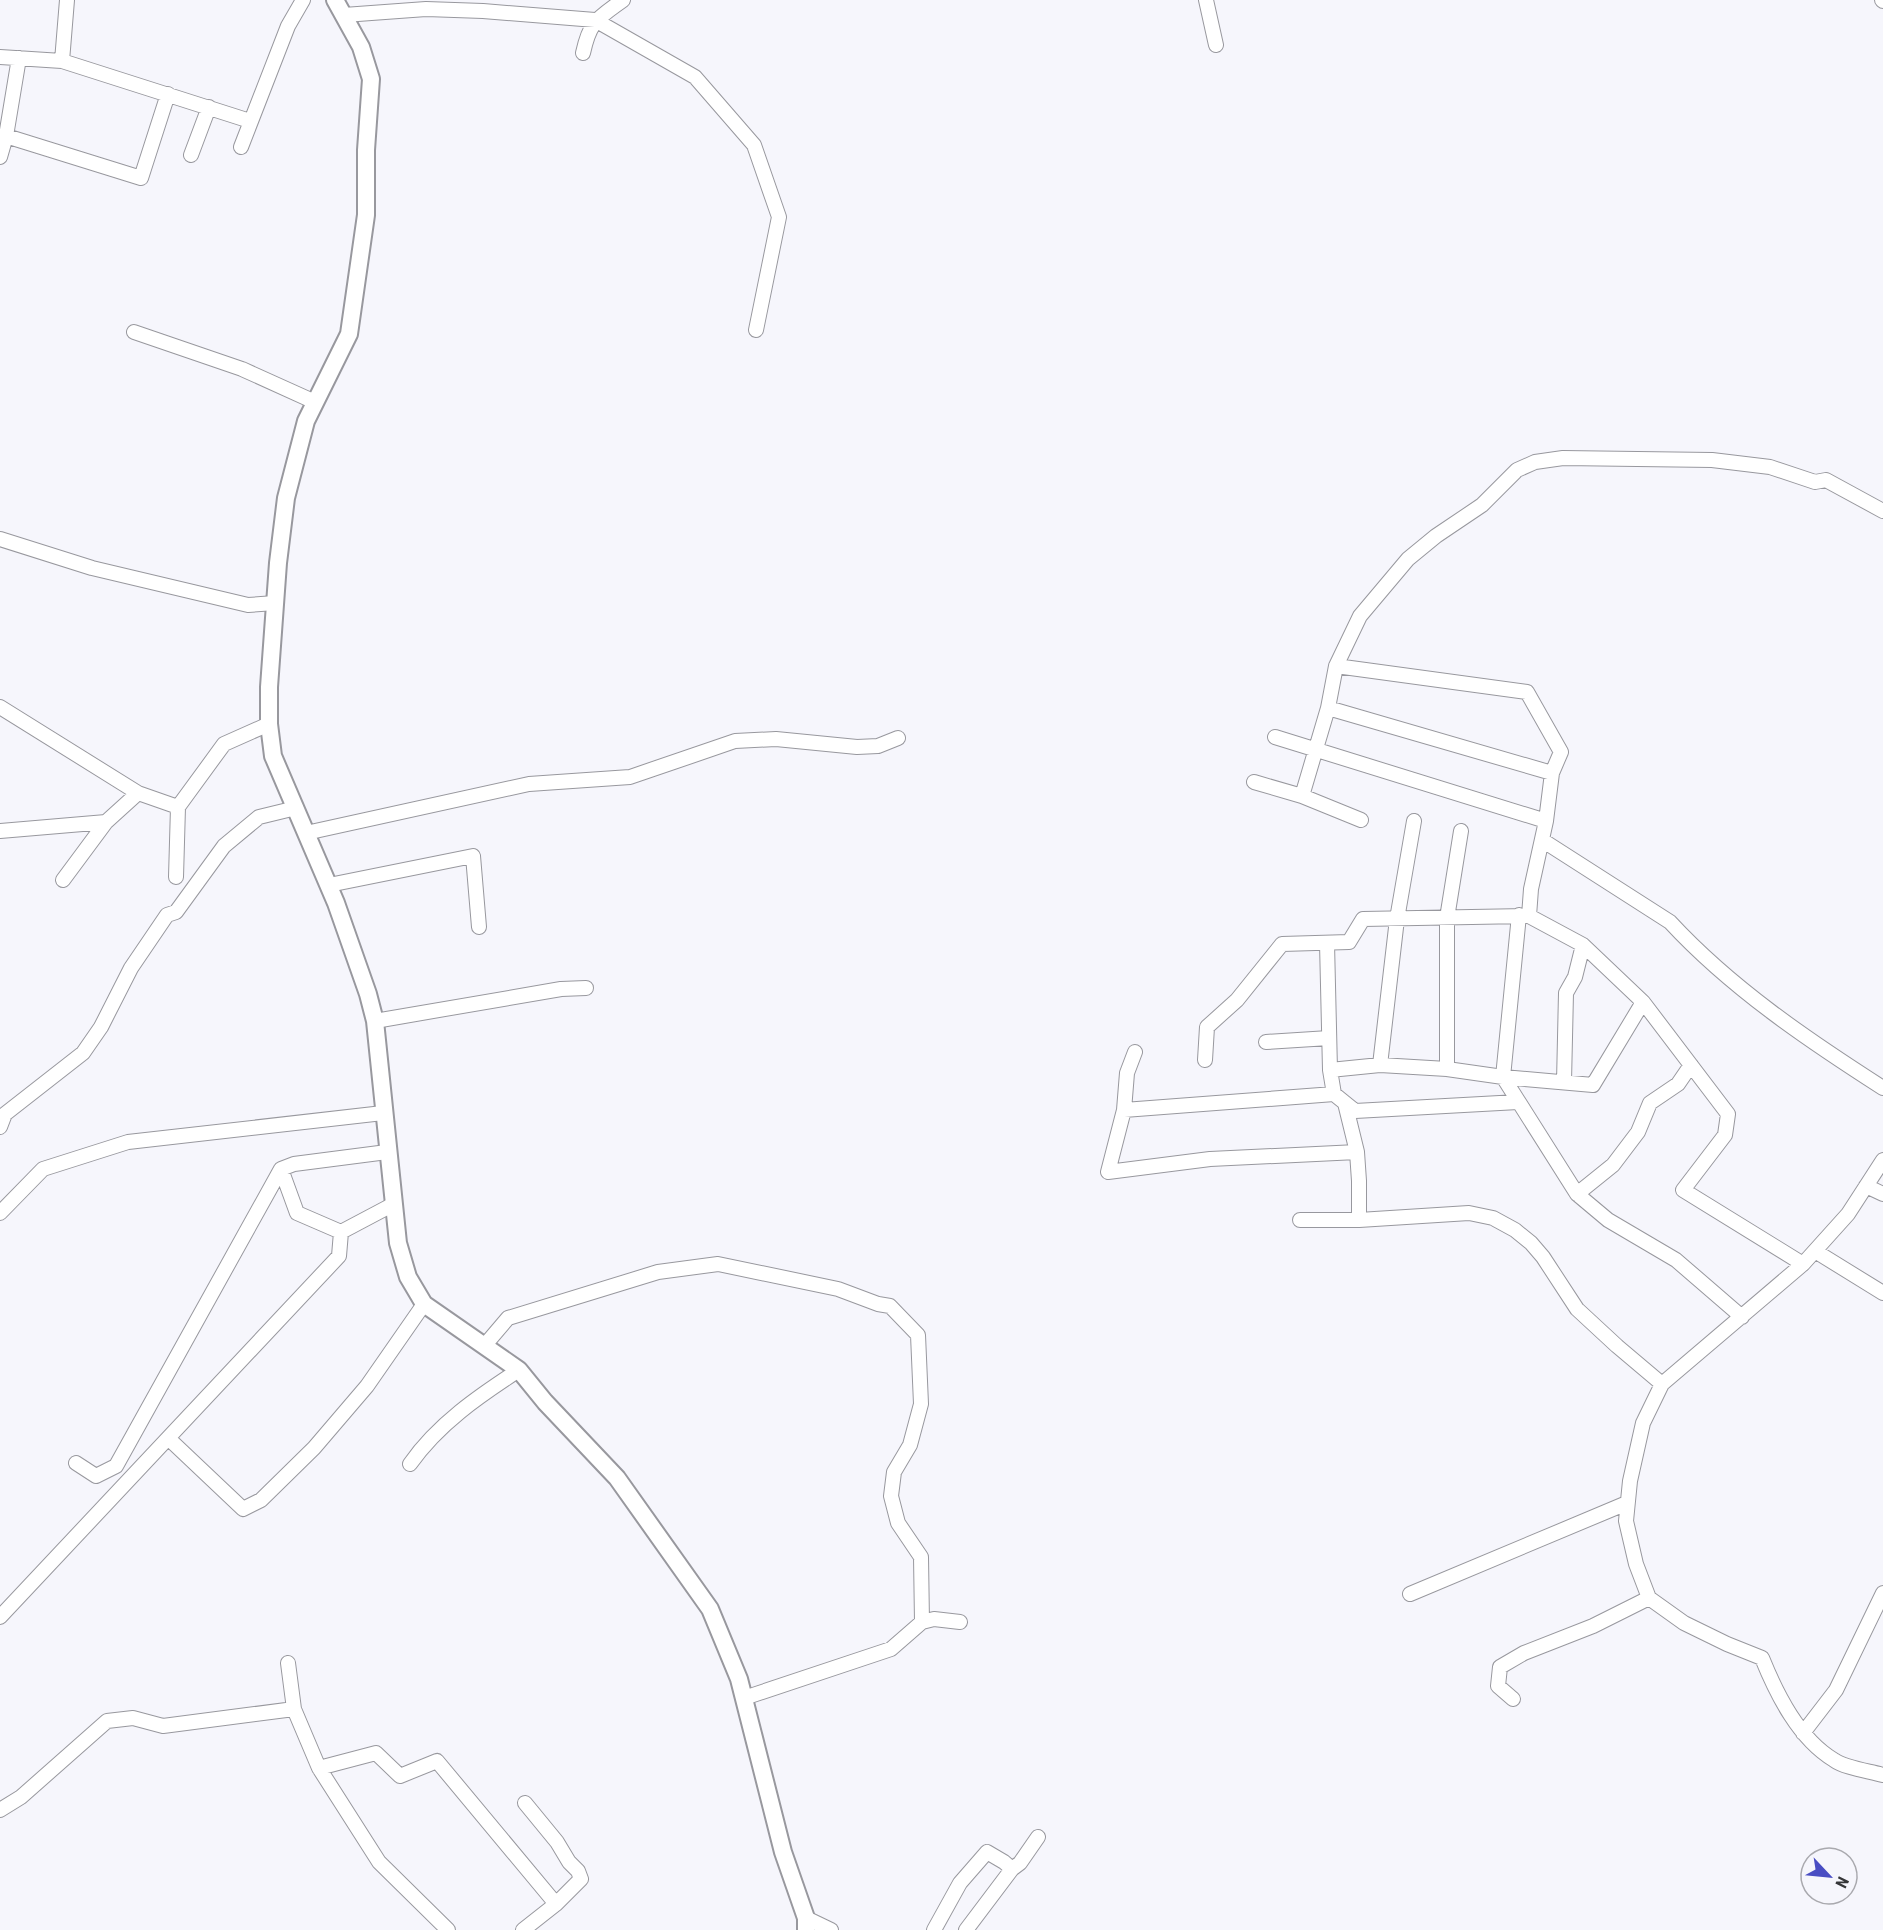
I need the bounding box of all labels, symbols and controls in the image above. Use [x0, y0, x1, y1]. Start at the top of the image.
north arrow [1799, 1846, 1859, 1906]
text: N [1831, 1874, 1853, 1891]

